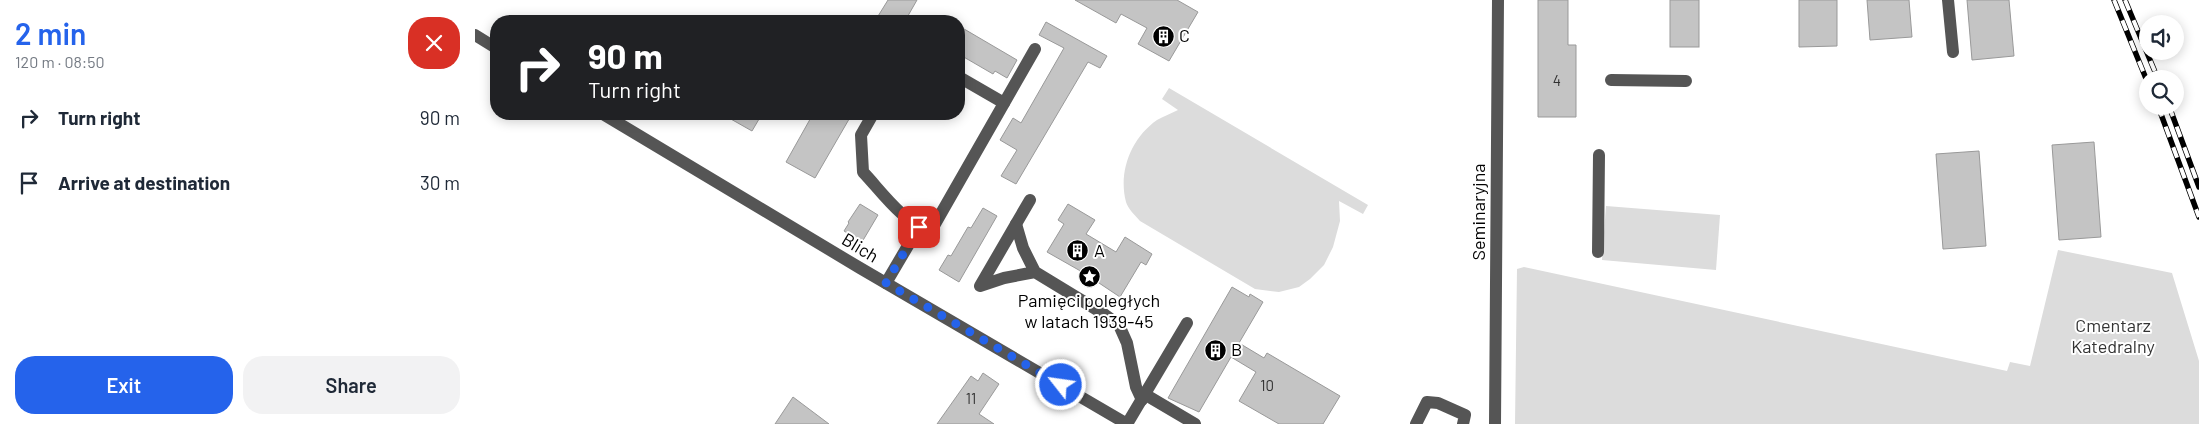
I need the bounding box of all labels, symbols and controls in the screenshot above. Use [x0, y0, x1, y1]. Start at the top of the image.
text: 2 min [15, 15, 86, 51]
map controls [2139, 15, 2184, 115]
button: sound [2139, 15, 2184, 60]
button: close [408, 17, 460, 69]
building icon: C [1151, 24, 1175, 48]
place label: C [1179, 24, 1190, 46]
text: 90 m [588, 34, 663, 76]
icon: right [505, 35, 570, 100]
text: 120 m · 08:50 [15, 52, 104, 71]
button: search [2139, 70, 2184, 115]
house number: 4 [1553, 71, 1561, 89]
text: Turn right [588, 76, 681, 102]
icon: right [15, 104, 43, 132]
text: Turn right [58, 106, 140, 129]
text: 90 m [420, 106, 460, 129]
street label: Seminaryjna [1467, 163, 1489, 261]
icon: arrive [15, 169, 43, 197]
text: Arrive at destination [58, 171, 230, 194]
text: 30 m [420, 171, 460, 194]
pin [898, 206, 940, 248]
icon: arrive [905, 213, 933, 241]
street label: Blich [838, 228, 883, 267]
building icon: A [1066, 239, 1090, 263]
place label: A [1094, 239, 1105, 261]
place icon: Pamięci poległych w latach 1939-45 [1077, 264, 1101, 288]
place label: Pamięci poległych w latach 1939-45 [1018, 289, 1160, 332]
park label: Cmentarz Katedralny [2071, 314, 2155, 357]
building icon: B [1203, 338, 1227, 362]
place label: B [1231, 338, 1242, 360]
button: Exit [15, 356, 233, 414]
button: Share [243, 356, 460, 414]
position arrow [1034, 358, 1086, 410]
house number: 10 [1260, 376, 1274, 394]
house number: 11 [966, 389, 976, 407]

